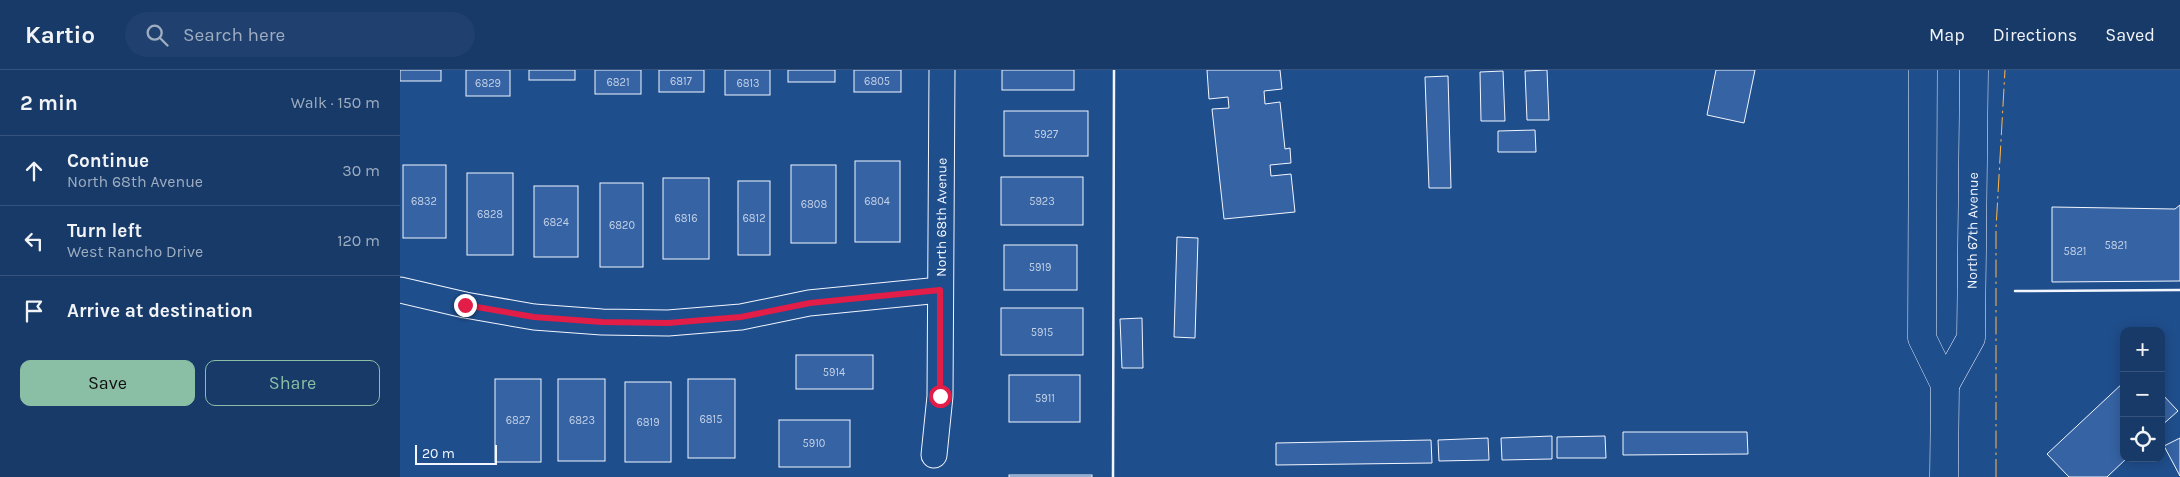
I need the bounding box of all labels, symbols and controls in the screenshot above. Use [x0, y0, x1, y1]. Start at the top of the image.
search box [125, 12, 475, 57]
text: Kartio [25, 21, 95, 49]
icon: search [143, 21, 171, 49]
text: Search here [183, 24, 285, 46]
text: Map [1929, 24, 1965, 46]
text: Directions [1993, 24, 2077, 46]
text: Saved [2105, 24, 2155, 46]
house number: 6817 [670, 75, 692, 88]
house number: 6805 [864, 75, 890, 88]
house number: 6821 [606, 76, 630, 89]
house number: 6829 [475, 77, 501, 90]
house number: 6813 [736, 77, 760, 90]
text: 2 min [20, 91, 78, 115]
text: Walk · 150 m [291, 93, 380, 112]
house number: 5927 [1034, 128, 1058, 141]
text: Continue [67, 150, 149, 172]
icon: ahead [20, 157, 48, 185]
street label: North 68th Avenue [932, 158, 950, 277]
text: 30 m [342, 161, 380, 180]
text: North 68th Avenue [67, 172, 203, 191]
street label: North 67th Avenue [1963, 172, 1981, 289]
house number: 6832 [411, 195, 437, 208]
house number: 6804 [864, 195, 890, 208]
house number: 5923 [1029, 195, 1055, 208]
house number: 6808 [801, 198, 827, 211]
house number: 6828 [477, 208, 503, 221]
house number: 6816 [675, 212, 698, 225]
house number: 6812 [742, 212, 766, 225]
house number: 6824 [543, 216, 569, 229]
house number: 6820 [609, 219, 635, 232]
text: Turn left [67, 220, 142, 242]
icon: left [20, 227, 48, 255]
text: 120 m [337, 231, 380, 250]
house number: 5821 [2105, 239, 2127, 252]
text: West Rancho Drive [67, 242, 203, 261]
house number: 5821 [2064, 245, 2086, 258]
house number: 5919 [1029, 261, 1051, 274]
route end [454, 294, 477, 317]
icon: arrive [20, 297, 48, 325]
text: Arrive at destination [67, 300, 253, 322]
house number: 5915 [1031, 326, 1053, 339]
map controls [2120, 327, 2165, 462]
button: + [2120, 327, 2165, 372]
button: Save [20, 360, 195, 406]
button: Share [205, 360, 380, 406]
house number: 5914 [823, 366, 845, 379]
button: − [2120, 372, 2165, 417]
route start [929, 385, 952, 408]
house number: 5911 [1035, 392, 1055, 405]
house number: 6815 [700, 413, 722, 426]
house number: 6827 [506, 414, 530, 427]
house number: 6823 [569, 414, 595, 427]
house number: 6819 [636, 416, 660, 429]
button: locate [2120, 417, 2165, 462]
house number: 5910 [803, 437, 825, 450]
scale bar [415, 442, 498, 465]
text: 20 m [422, 445, 455, 462]

